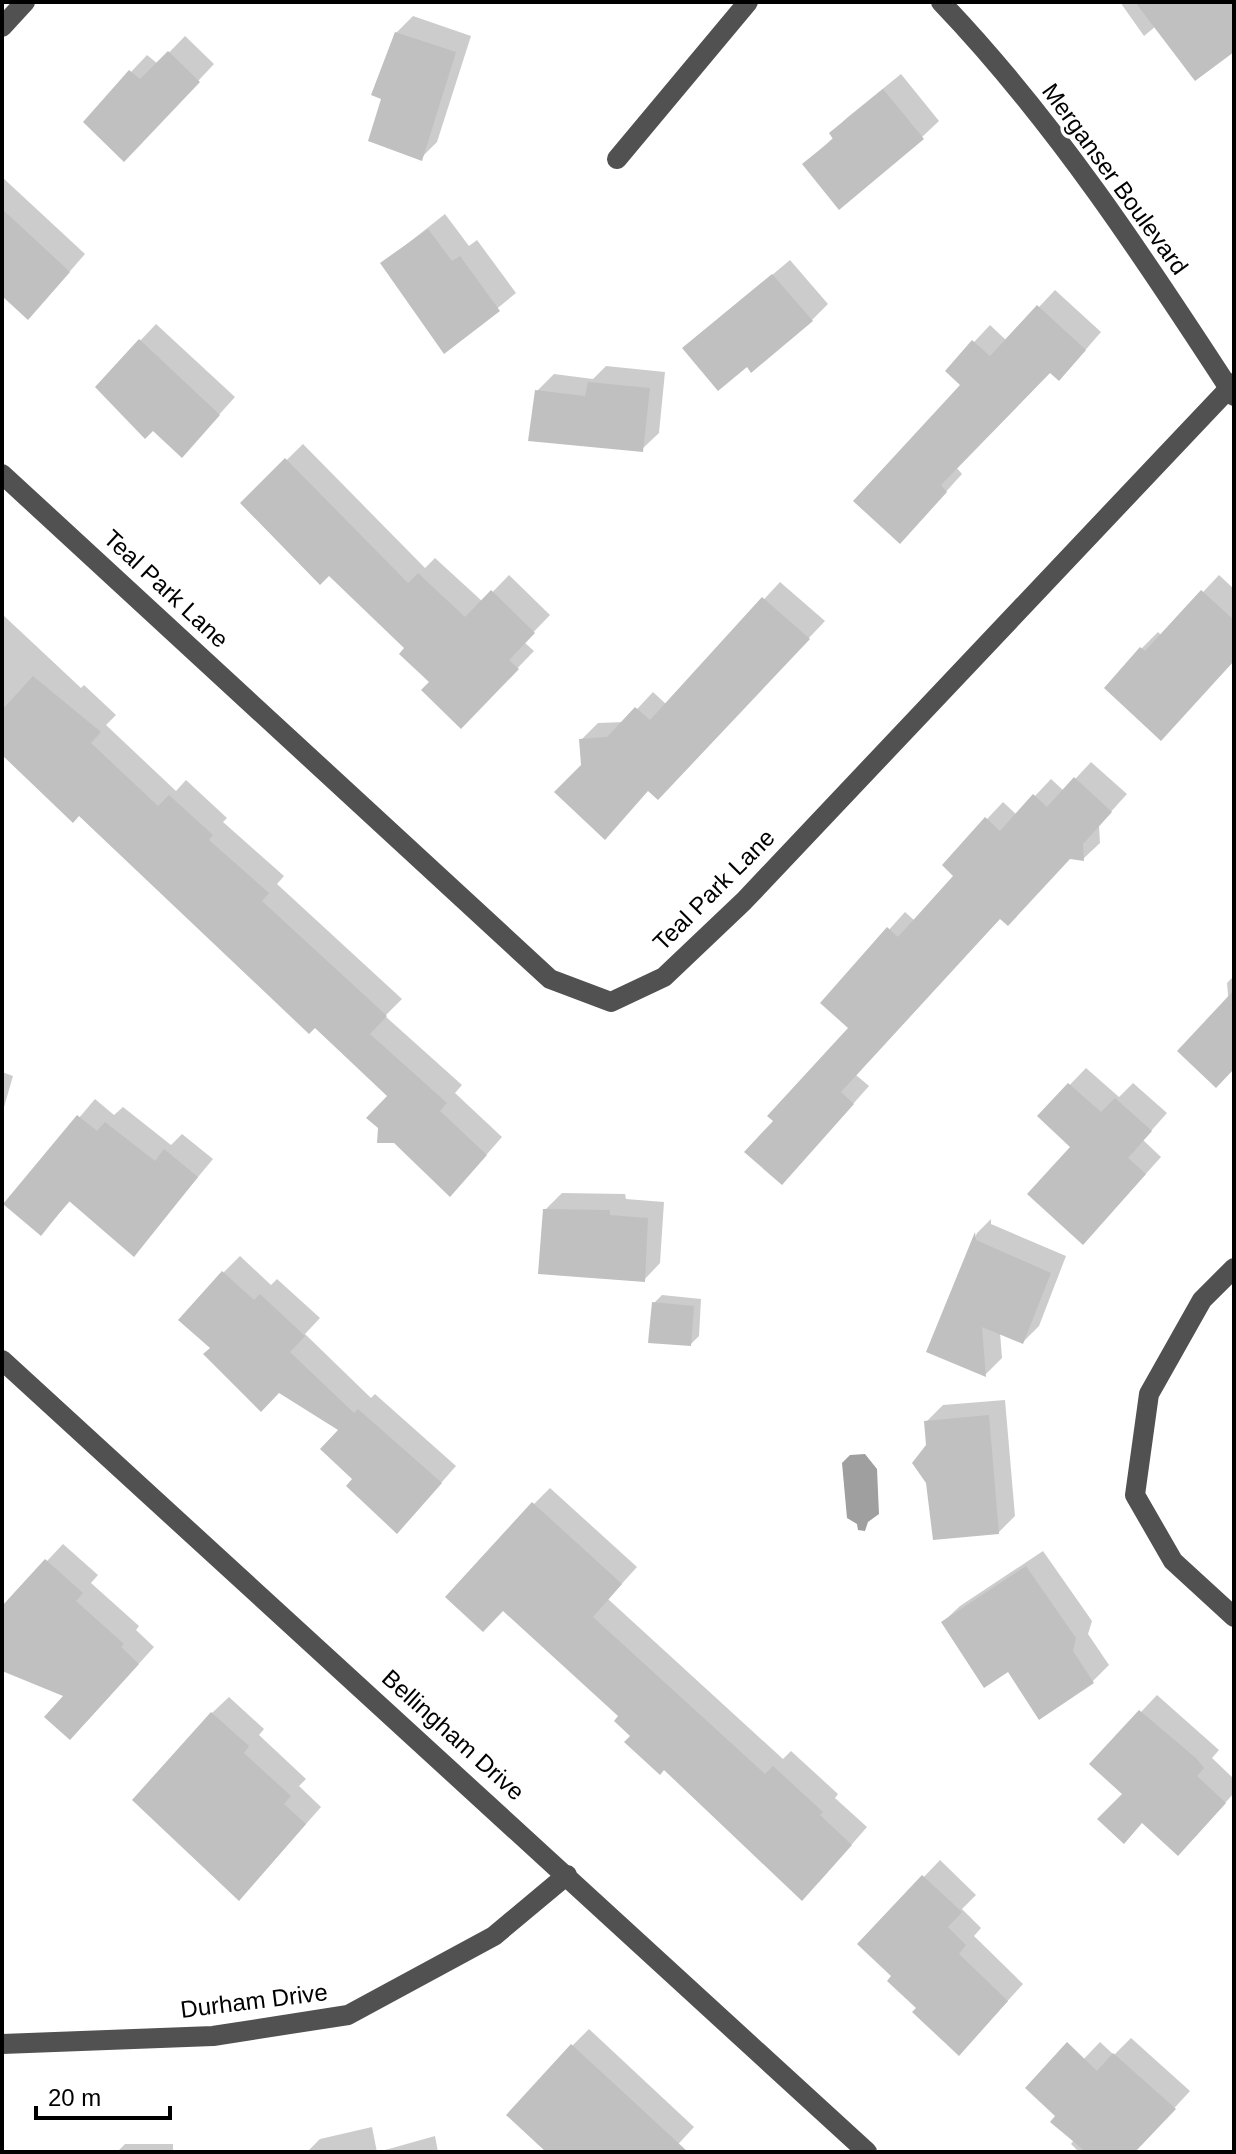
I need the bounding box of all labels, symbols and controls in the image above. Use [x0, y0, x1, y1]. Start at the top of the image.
street label: Merganser Boulevard [1037, 78, 1194, 279]
street label: Teal Park Lane [99, 524, 234, 653]
street label: Teal Park Lane [647, 823, 780, 956]
street label: Bellingham Drive [377, 1664, 530, 1805]
street label: Durham Drive [179, 1978, 329, 2023]
scale bar [36, 2070, 170, 2120]
text: 20 m [48, 2084, 101, 2111]

